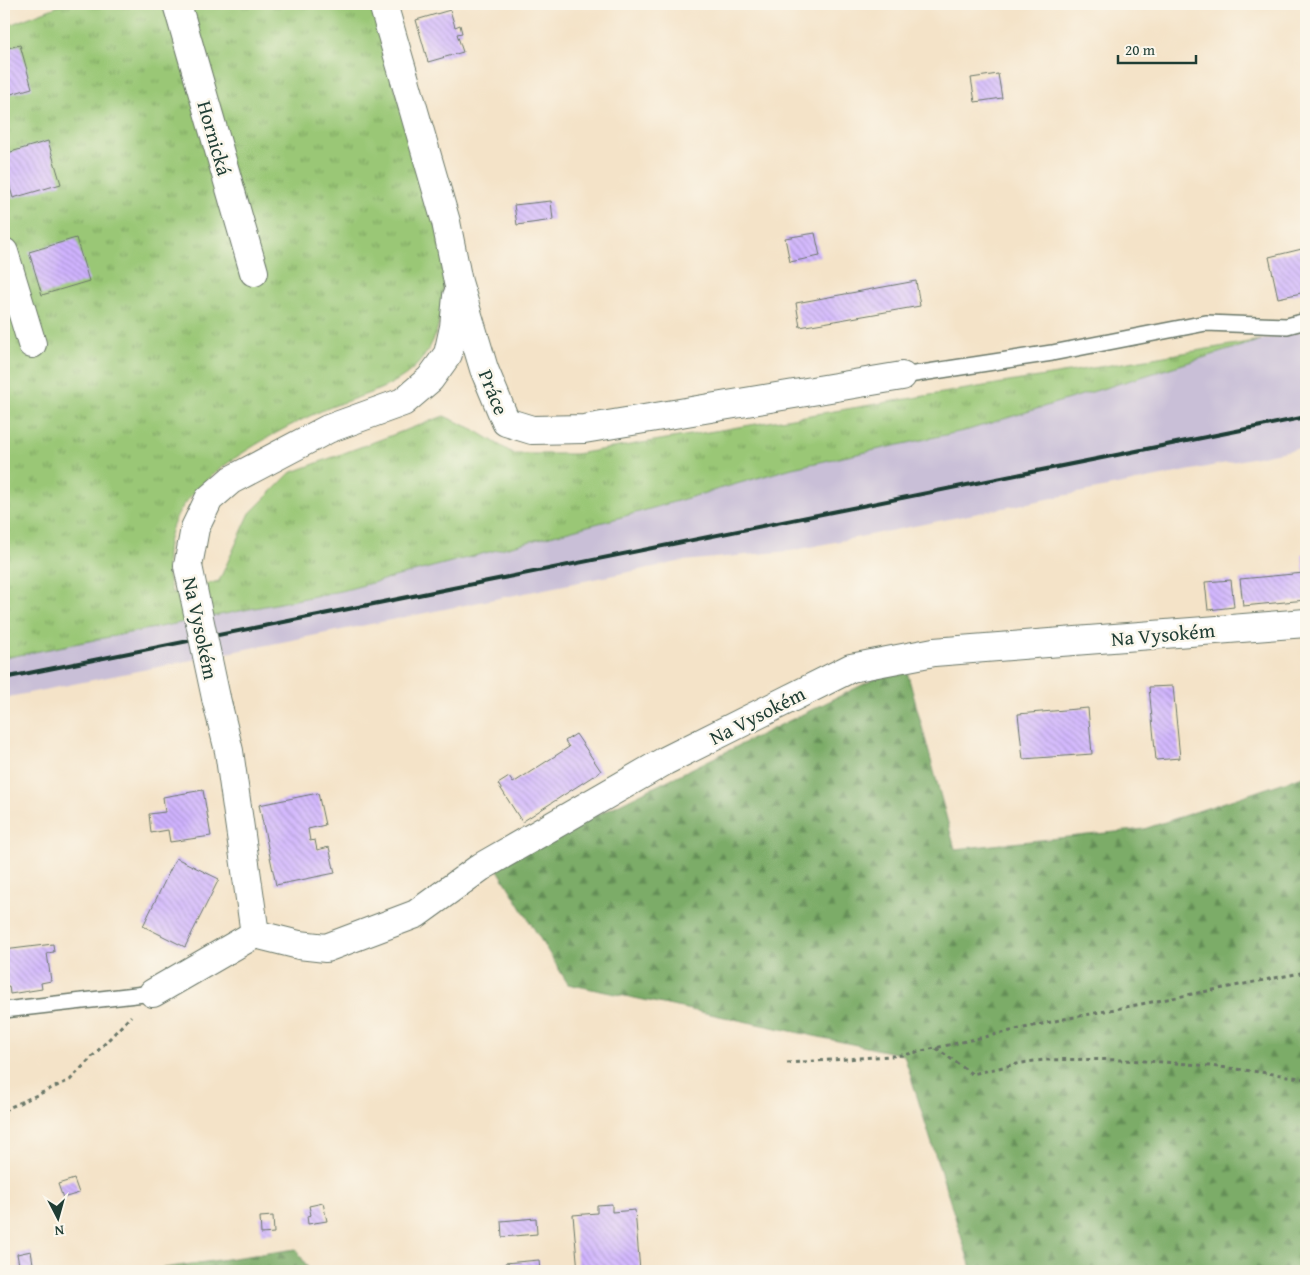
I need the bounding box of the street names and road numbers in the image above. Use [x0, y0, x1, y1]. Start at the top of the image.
street label: Hornická [190, 97, 240, 179]
street label: Práce [472, 365, 516, 419]
street label: Na Vysokém [176, 574, 226, 683]
street label: Na Vysokém [1110, 615, 1217, 653]
street label: Na Vysokém [704, 678, 811, 752]

